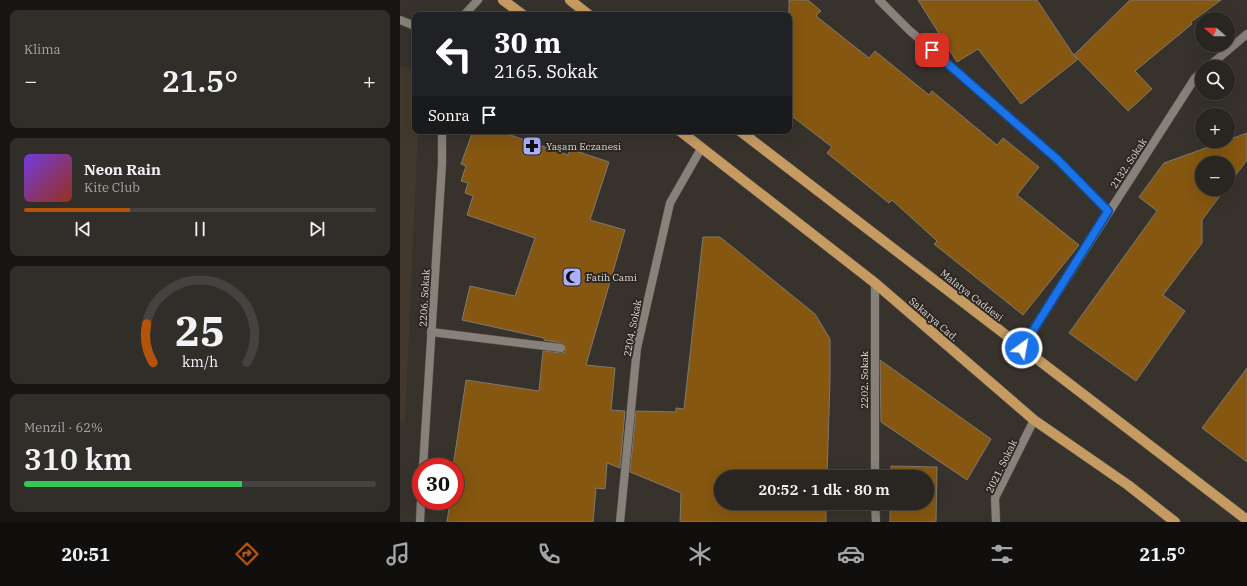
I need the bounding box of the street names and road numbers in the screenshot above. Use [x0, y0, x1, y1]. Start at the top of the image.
street label: 2132. Sokak [1107, 135, 1150, 191]
street label: Malatya Caddesi [938, 267, 1006, 324]
street label: 2206. Sokak [416, 269, 433, 327]
street label: Sakarya Cad. [906, 294, 961, 344]
street label: 2204. Sokak [621, 298, 644, 358]
street label: 2202. Sokak [858, 351, 871, 409]
street label: 2021. Sokak [983, 437, 1020, 495]

